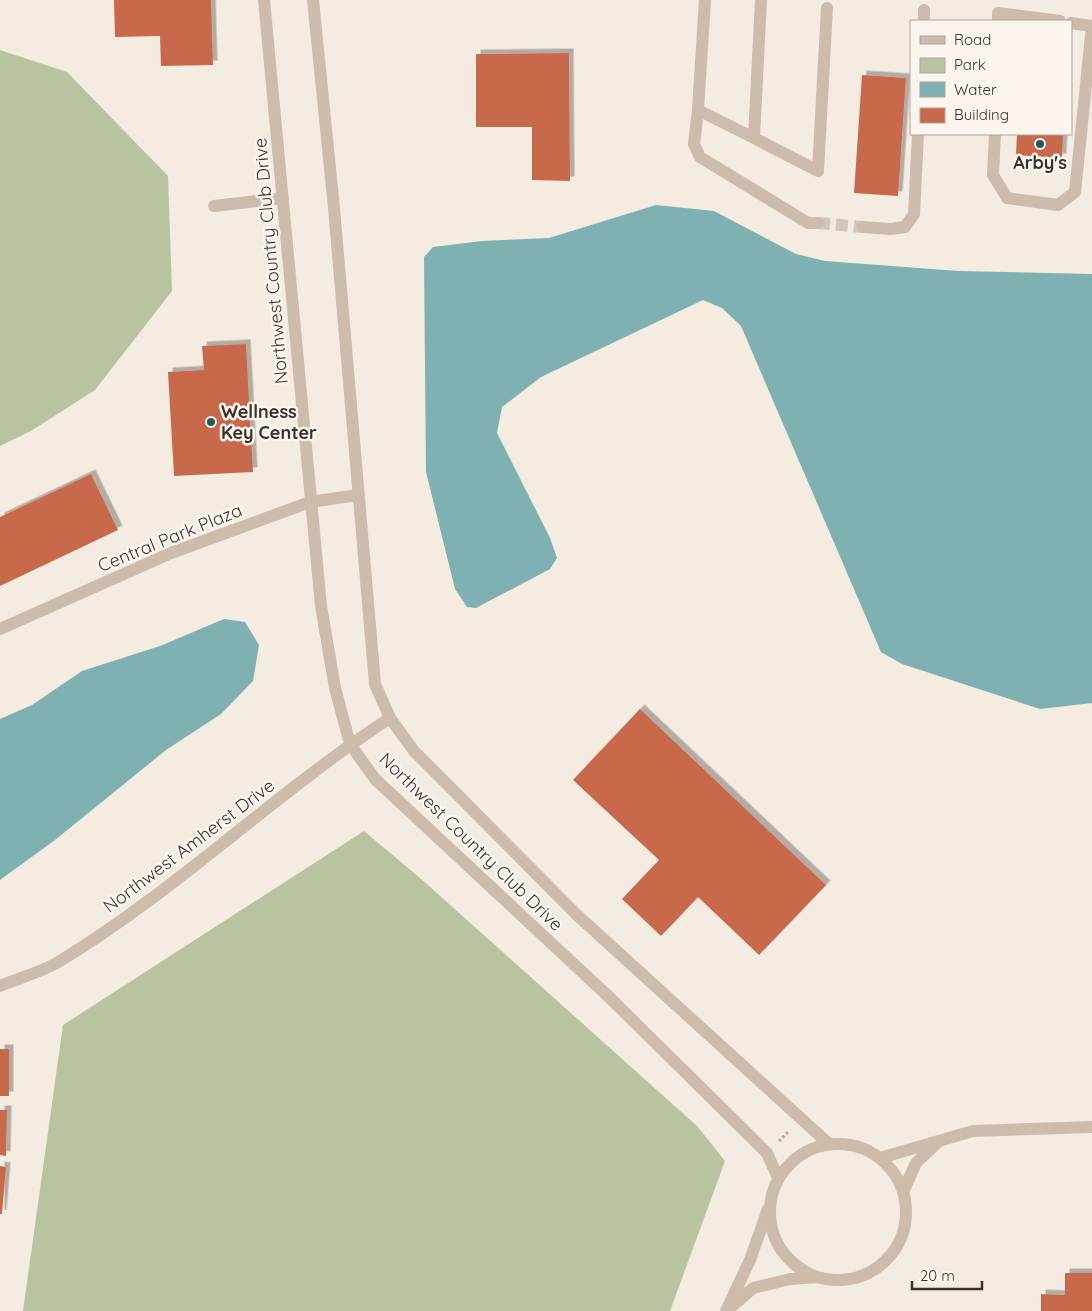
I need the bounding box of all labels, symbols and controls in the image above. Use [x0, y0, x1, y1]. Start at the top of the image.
legend [910, 20, 1072, 135]
text: Road [954, 30, 991, 49]
text: Park [954, 55, 986, 74]
text: Water [954, 80, 997, 99]
text: Building [954, 105, 1009, 124]
street label: Northwest Country Club Drive [248, 137, 293, 385]
marker: Arby's [1034, 138, 1046, 150]
place label: Arby's [1013, 151, 1067, 174]
place label: Wellness Key Center [221, 400, 317, 444]
marker: Wellness Key Center [205, 416, 217, 428]
street label: Central Park Plaza [94, 498, 245, 577]
street label: Northwest Country Club Drive [375, 748, 568, 936]
street label: Northwest Amherst Drive [98, 774, 279, 918]
scale bar [912, 1258, 982, 1290]
text: 20 m [920, 1266, 955, 1285]

